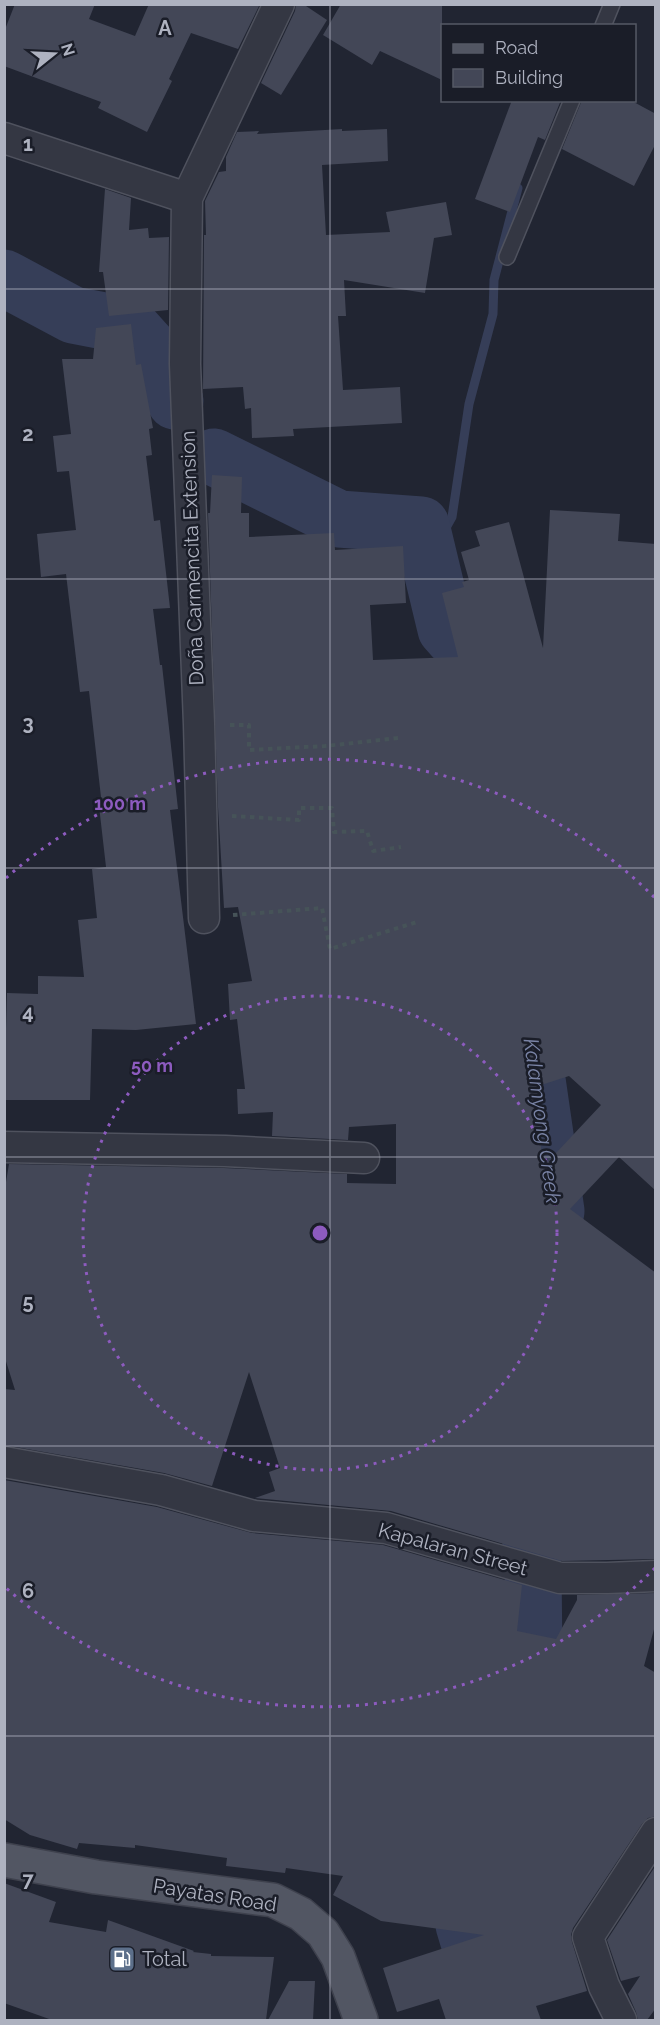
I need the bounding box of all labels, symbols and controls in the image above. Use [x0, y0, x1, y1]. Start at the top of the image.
text: A [158, 16, 172, 40]
north arrow [24, 24, 84, 84]
legend [441, 24, 636, 102]
text: Road [495, 37, 538, 58]
text: N [57, 41, 79, 58]
text: Building [495, 67, 563, 88]
text: 1 [23, 132, 33, 156]
text: 2 [22, 422, 34, 446]
street label: Doña Carmencita Extension [176, 430, 208, 686]
text: 3 [22, 711, 34, 735]
text: 100 m [94, 793, 146, 814]
text: 4 [22, 1000, 34, 1024]
water label: Kalamyong Creek [518, 1037, 566, 1205]
text: 50 m [131, 1055, 173, 1076]
centre of rings [310, 1223, 330, 1243]
text: 5 [22, 1290, 34, 1314]
street label: Kapalaran Street [376, 1518, 530, 1581]
text: 6 [22, 1579, 34, 1603]
text: 7 [22, 1868, 34, 1892]
street label: Payatas Road [152, 1873, 278, 1917]
fuel station icon: Total [107, 1944, 137, 1974]
place label: Total [142, 1947, 187, 1971]

